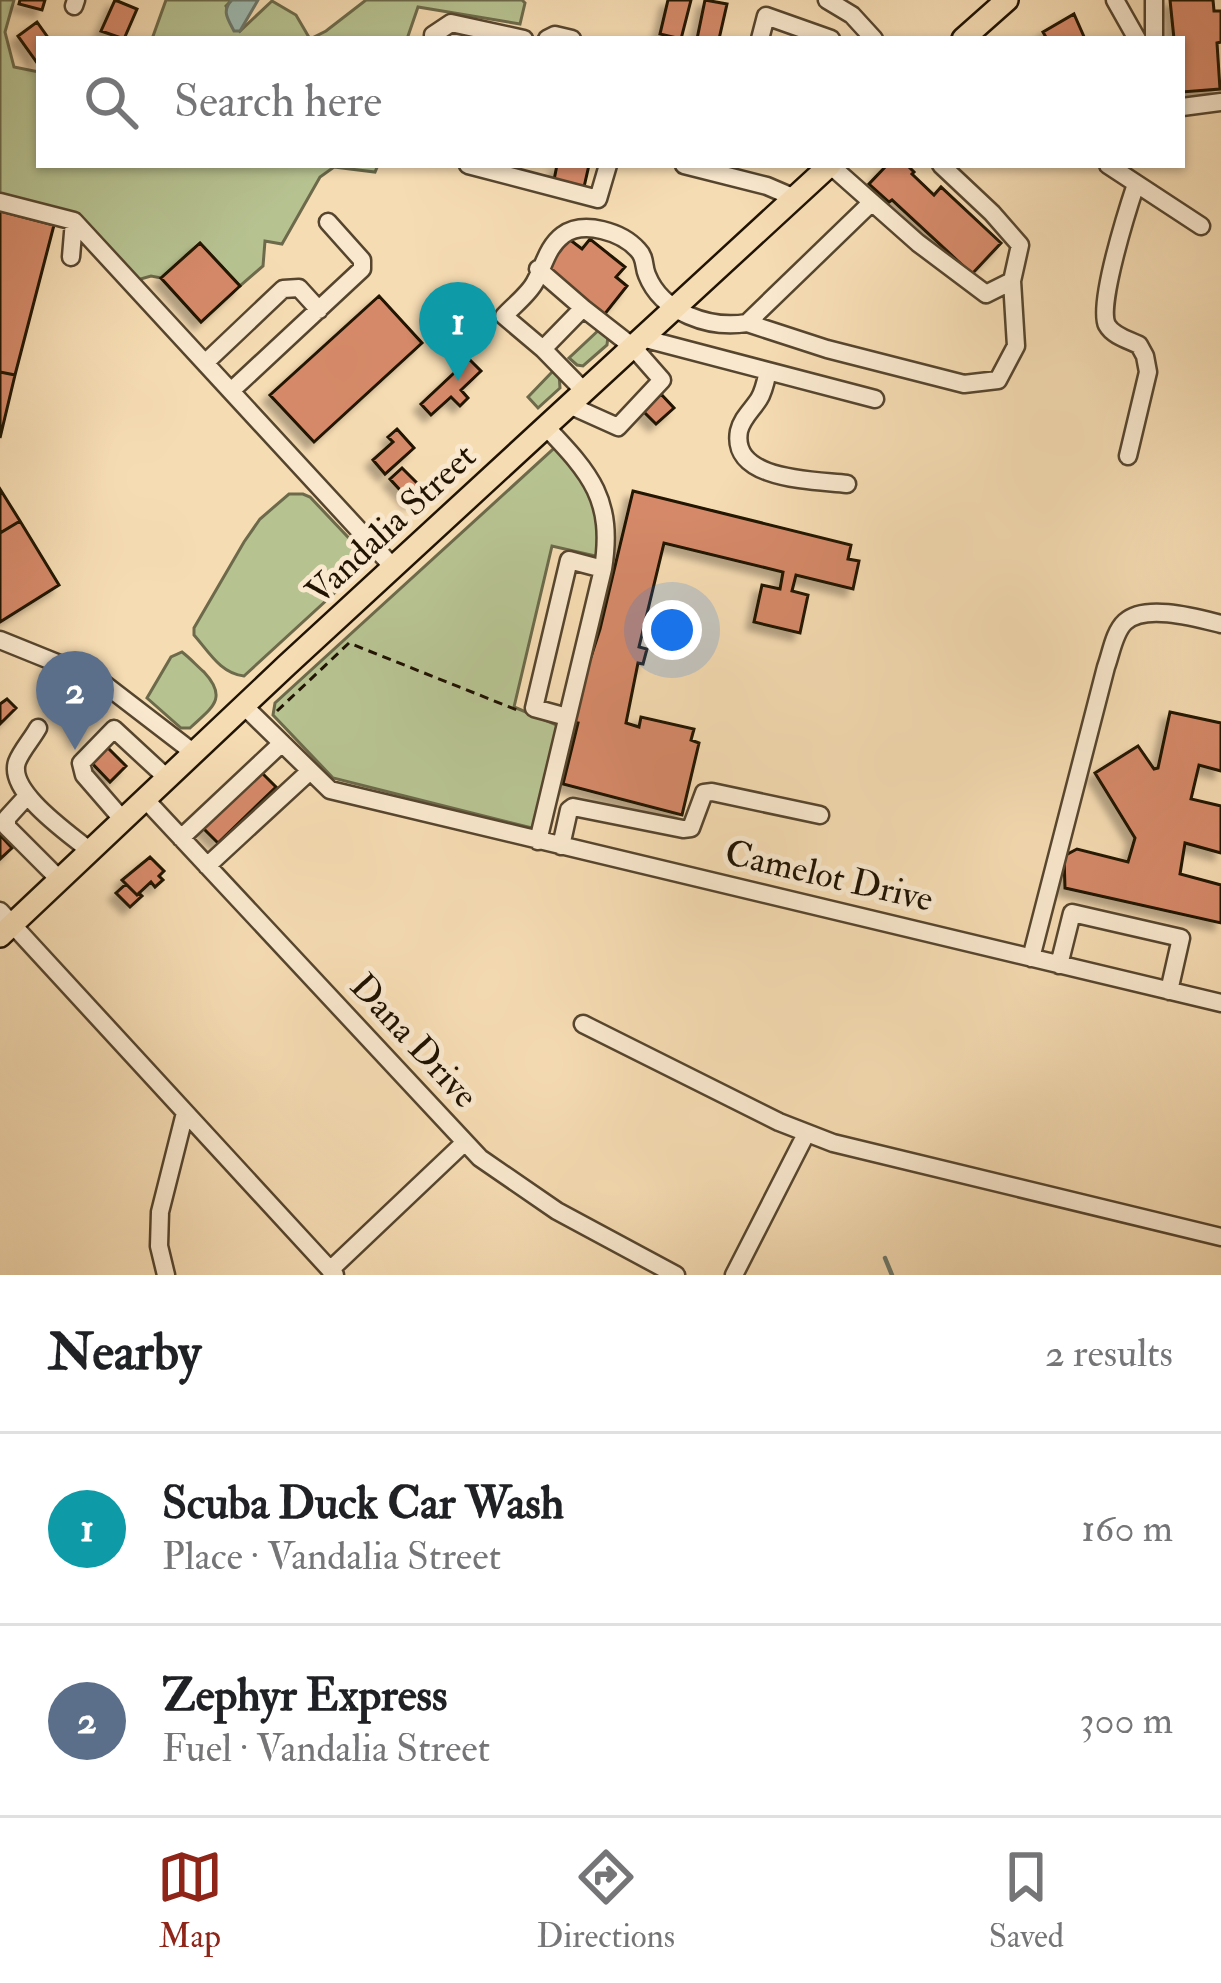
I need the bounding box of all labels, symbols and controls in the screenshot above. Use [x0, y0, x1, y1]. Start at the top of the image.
search box [36, 36, 1185, 168]
icon: search [78, 69, 144, 135]
text: Search here [174, 74, 382, 130]
pin: 1 [419, 282, 497, 381]
street label: Vandalia Street [297, 434, 485, 614]
your location [642, 600, 702, 660]
pin: 2 [36, 651, 114, 750]
street label: Camelot Drive [721, 830, 937, 922]
street label: Dana Drive [340, 964, 488, 1118]
text: Nearby [48, 1321, 201, 1385]
text: 2 results [1045, 1329, 1173, 1378]
text: Scuba Duck Car Wash [162, 1476, 564, 1532]
text: 1 [80, 1504, 94, 1553]
text: 160 m [1081, 1504, 1173, 1553]
text: Place · Vandalia Street [162, 1532, 501, 1581]
text: Zephyr Express [162, 1668, 447, 1724]
text: 2 [77, 1696, 97, 1745]
text: 300 m [1080, 1696, 1173, 1745]
text: Fuel · Vandalia Street [162, 1724, 490, 1773]
tab: Map [157, 1844, 223, 1957]
tab: Directions [537, 1844, 675, 1957]
tab: Saved [989, 1844, 1064, 1957]

